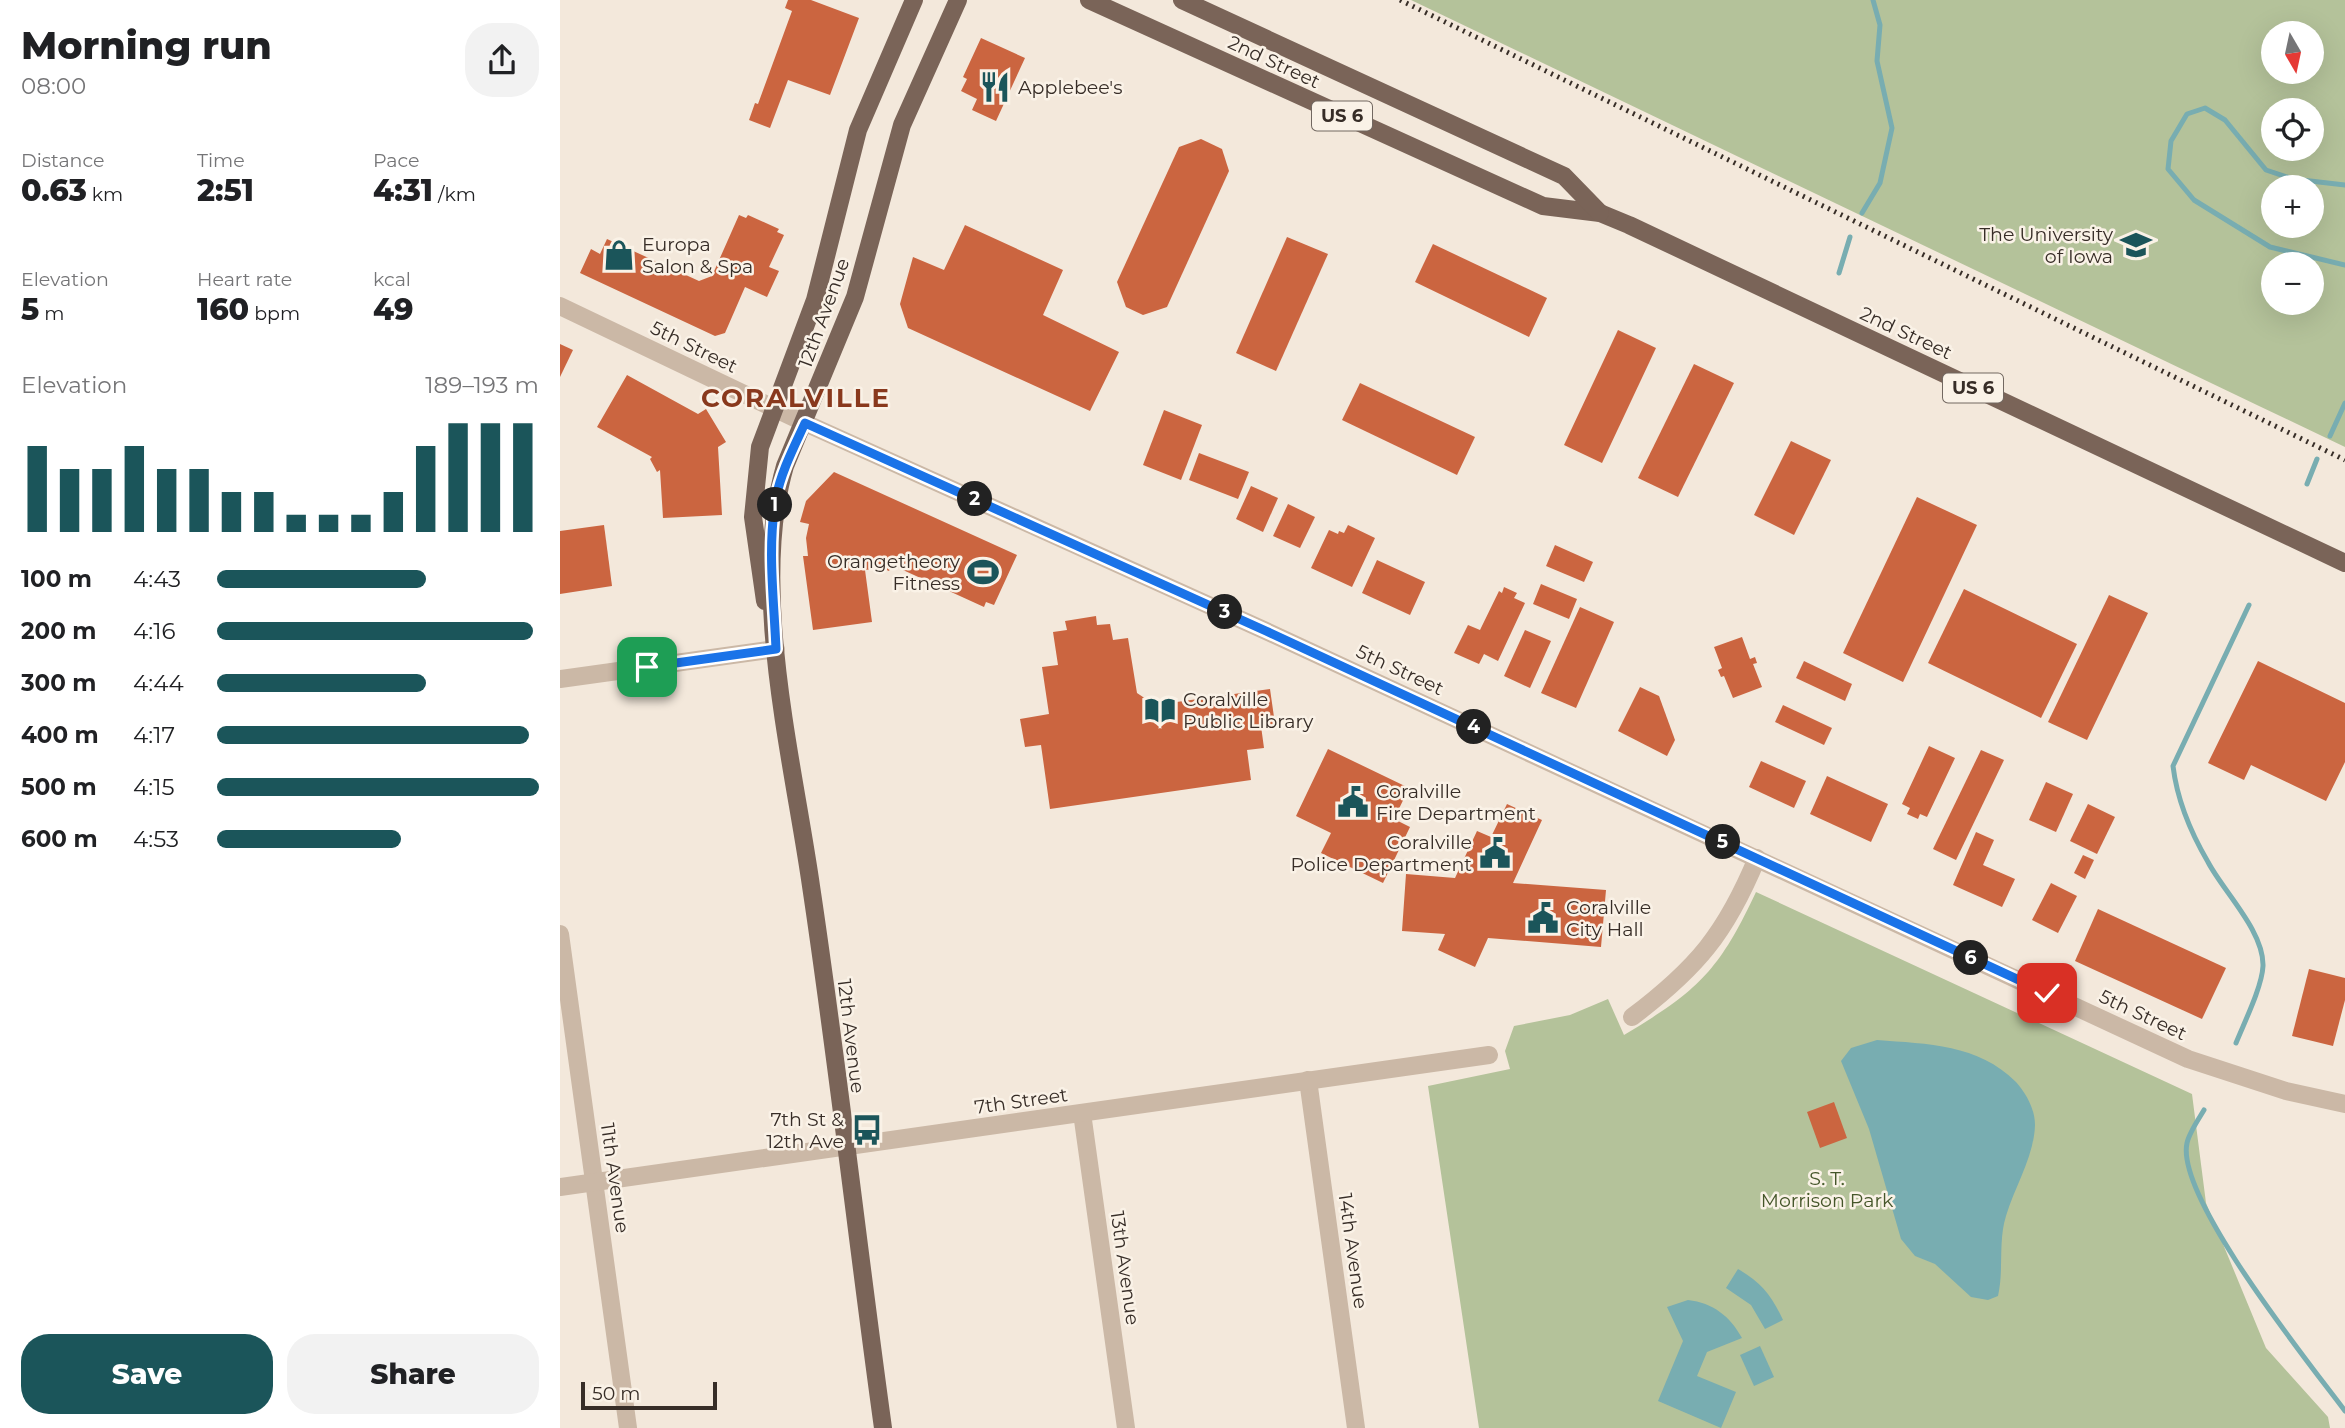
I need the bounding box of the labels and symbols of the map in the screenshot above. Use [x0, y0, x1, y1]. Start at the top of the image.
north arrow [2261, 21, 2324, 84]
street label: 2nd Street [1224, 31, 1324, 93]
restaurant icon: Applebee's [978, 70, 1012, 104]
place label: Applebee's [1018, 76, 1122, 99]
road number: US 6 [1312, 102, 1372, 131]
place label: The University of Iowa [1979, 223, 2114, 268]
school or university icon: The University of Iowa [2119, 228, 2153, 262]
place label: Europa Salon & Spa [642, 233, 753, 278]
shop icon: Europa Salon & Spa [602, 238, 636, 272]
street label: 12th Avenue [794, 255, 854, 371]
street label: 2nd Street [1856, 302, 1956, 364]
street label: 5th Street [647, 316, 741, 378]
road number: US 6 [1943, 374, 2003, 402]
district label: CORALVILLE [701, 382, 891, 414]
pin: 2 [958, 482, 992, 516]
pin: 1 [758, 488, 792, 522]
place label: Orangetheory Fitness [827, 550, 961, 595]
sports icon: Orangetheory Fitness [966, 555, 1000, 589]
pin: 3 [1208, 594, 1242, 630]
pin [617, 637, 677, 697]
street label: 5th Street [1353, 640, 1448, 700]
place label: Coralville Public Library [1183, 688, 1314, 733]
library icon: Coralville Public Library [1143, 693, 1177, 727]
pin: 4 [1457, 710, 1492, 744]
place label: Coralville Fire Department [1376, 780, 1536, 825]
public building icon: Coralville Fire Department [1336, 785, 1370, 819]
pin: 5 [1706, 824, 1740, 860]
place label: Coralville Police Department [1290, 831, 1472, 876]
public building icon: Coralville Police Department [1478, 836, 1512, 870]
place label: Coralville City Hall [1566, 896, 1651, 941]
public building icon: Coralville City Hall [1526, 901, 1560, 935]
pin: 6 [1954, 940, 1988, 976]
pin [2017, 963, 2077, 1023]
street label: 12th Avenue [833, 978, 869, 1094]
street label: 5th Street [2096, 985, 2191, 1045]
street label: 7th Street [973, 1083, 1069, 1119]
place label: 7th St & 12th Ave [766, 1108, 844, 1153]
bus stop icon: 7th St & 12th Ave [850, 1113, 884, 1147]
street label: 11th Avenue [596, 1121, 634, 1235]
park label: S. T. Morrison Park [1761, 1167, 1894, 1212]
street label: 14th Avenue [1333, 1192, 1373, 1310]
street label: 13th Avenue [1106, 1210, 1144, 1326]
scale bar [581, 1379, 718, 1411]

